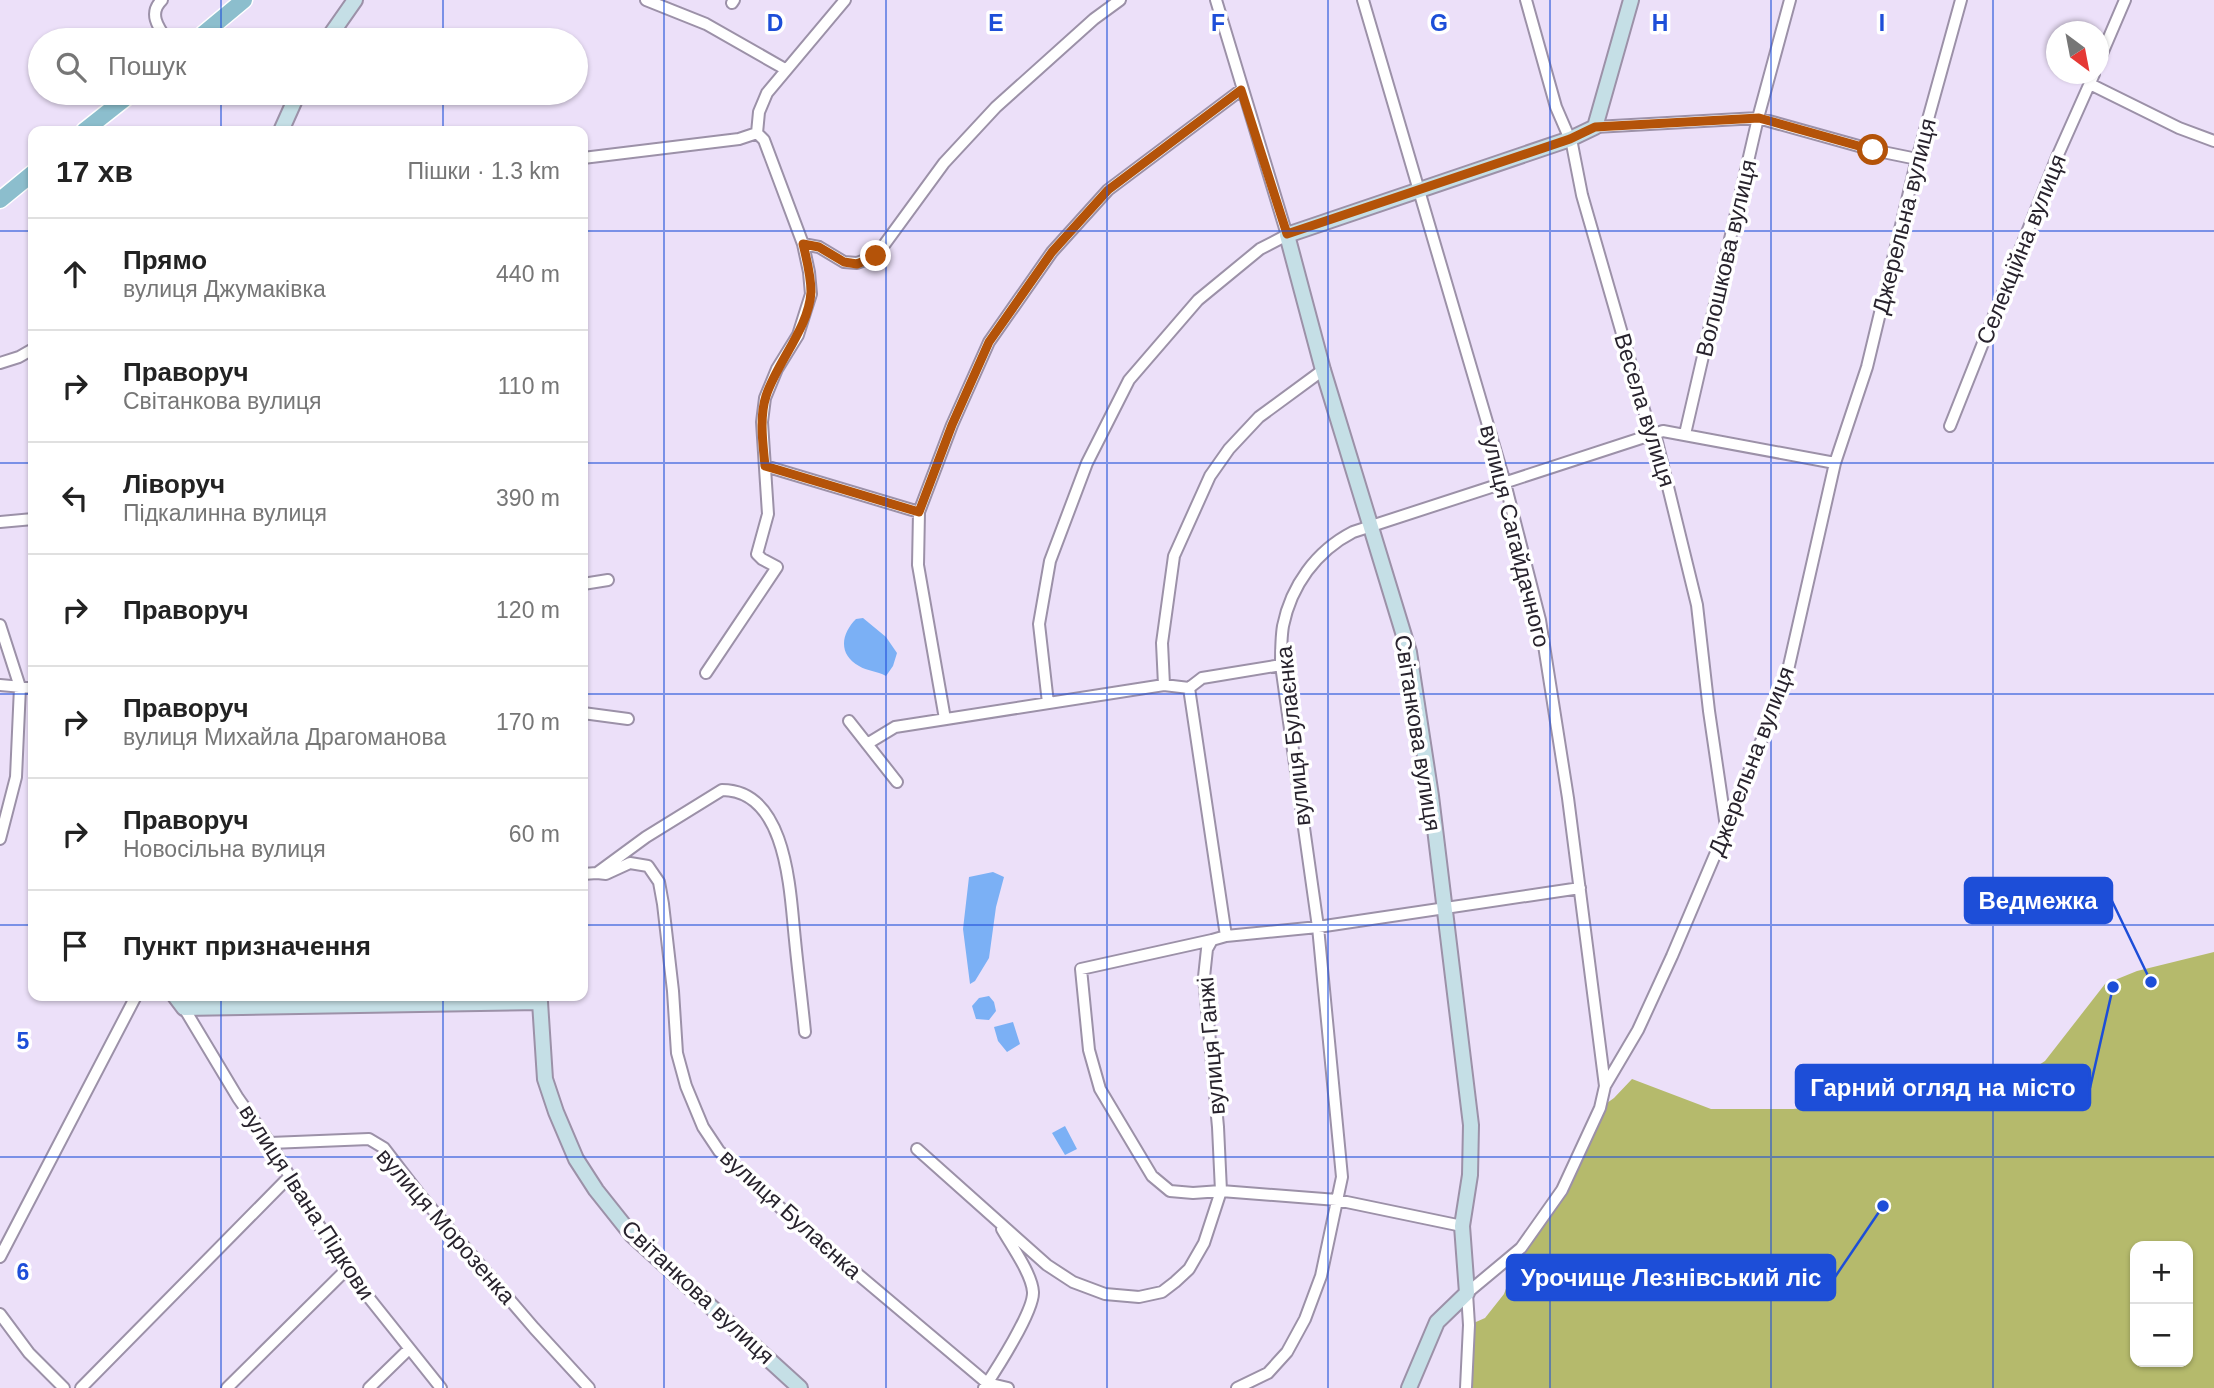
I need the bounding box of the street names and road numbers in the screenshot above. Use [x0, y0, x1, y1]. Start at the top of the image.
street label: Джерельна вулиця [1867, 116, 1941, 316]
street label: Селекційна вулиця [1971, 150, 2071, 348]
street label: Волошкова вулиця [1691, 157, 1761, 359]
street label: Весела вулиця [1609, 330, 1681, 490]
street label: вулиця Сагайдачного [1475, 422, 1555, 650]
street label: Світанкова вулиця [1390, 633, 1446, 833]
street label: вулиця Булаєнка [1271, 645, 1315, 827]
street label: Джерельна вулиця [1703, 663, 1799, 859]
street label: вулиця Ганжі [1192, 976, 1230, 1116]
street label: вулиця Івана Підкови [234, 1100, 380, 1304]
street label: вулиця Морозенка [371, 1143, 521, 1309]
street label: вулиця Булаєнка [715, 1144, 867, 1284]
street label: Світанкова вулиця [617, 1215, 779, 1369]

